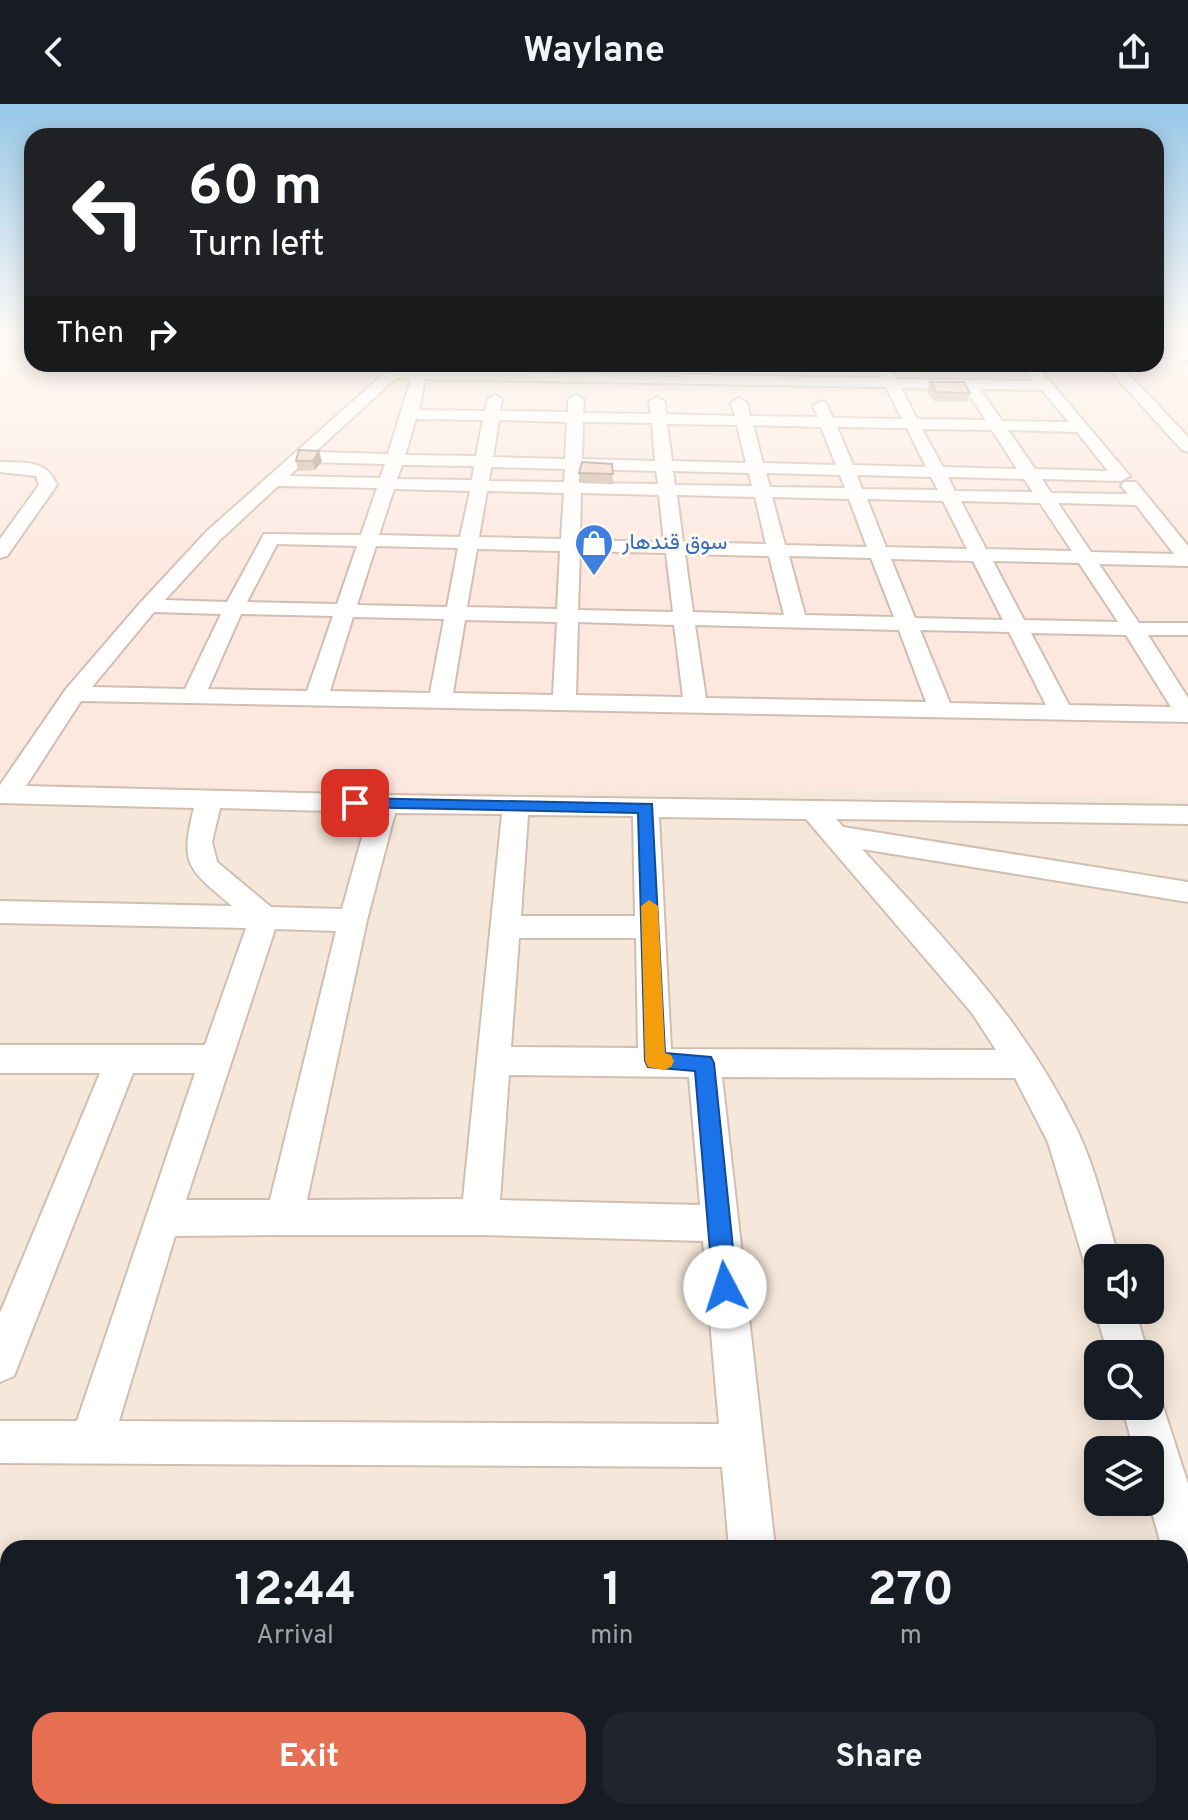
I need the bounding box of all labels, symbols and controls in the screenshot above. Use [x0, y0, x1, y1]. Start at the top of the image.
text: Waylane [523, 29, 665, 75]
icon: back [32, 30, 76, 74]
icon: share [1112, 30, 1156, 74]
text: 60 m [188, 154, 322, 224]
icon: left [56, 160, 160, 264]
text: Turn left [188, 223, 325, 269]
icon: right [140, 312, 184, 356]
text: Then [56, 316, 124, 353]
shop icon: سوق قندهار [573, 522, 615, 577]
place label: سوق قندهار [621, 530, 727, 557]
pin [321, 769, 389, 837]
icon: arrive [333, 781, 377, 825]
map controls [1084, 1244, 1164, 1516]
button: sound [1084, 1244, 1164, 1324]
position arrow [683, 1245, 767, 1329]
button: search [1084, 1340, 1164, 1420]
button: layers [1084, 1436, 1164, 1516]
text: 12:44 [234, 1562, 356, 1622]
text: 1 [602, 1562, 621, 1622]
text: 270 [868, 1562, 954, 1622]
text: Arrival [256, 1620, 334, 1653]
text: min [590, 1620, 633, 1653]
text: m [900, 1620, 922, 1653]
button: Exit [32, 1712, 586, 1804]
button: Share [602, 1712, 1156, 1804]

